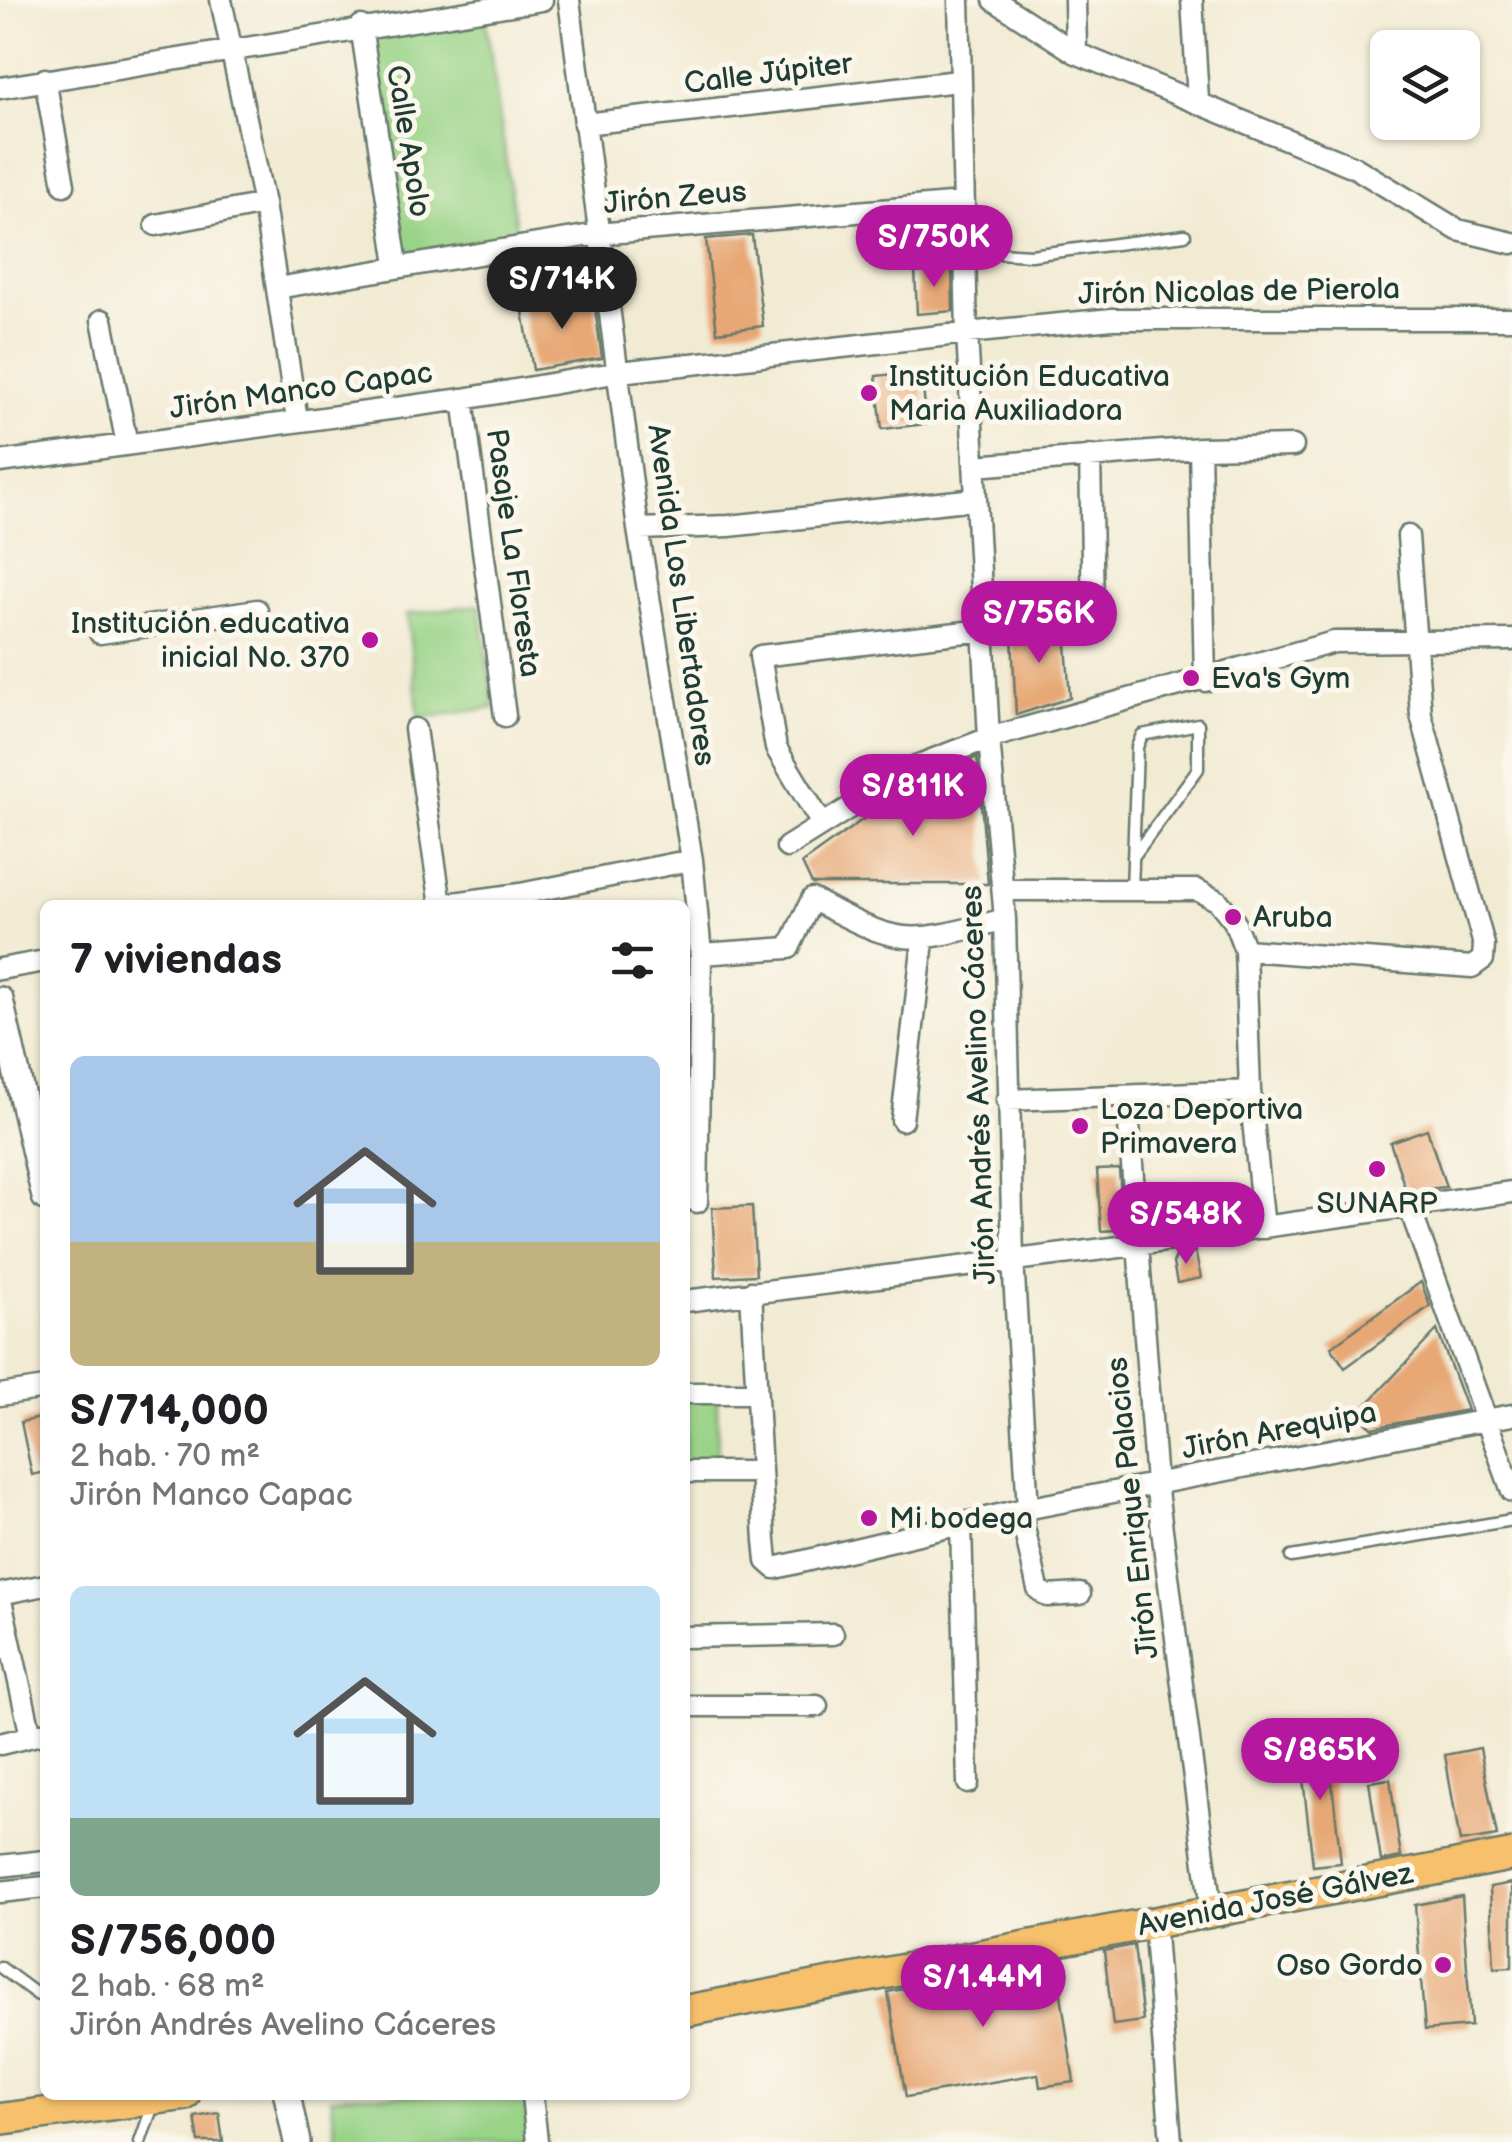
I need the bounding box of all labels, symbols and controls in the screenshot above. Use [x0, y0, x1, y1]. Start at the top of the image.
map controls [1370, 30, 1480, 140]
button: layers [1370, 30, 1480, 140]
street label: Calle Júpiter [682, 46, 855, 102]
street label: Calle Apolo [378, 62, 438, 220]
street label: Jirón Zeus [602, 174, 748, 222]
pin: S/750K [853, 205, 1015, 290]
text: S/750K [878, 218, 990, 257]
pin: S/714K [481, 247, 643, 332]
text: S/714K [509, 260, 615, 299]
street label: Jirón Nicolas de Pierola [1078, 271, 1400, 313]
street label: Jirón Manco Capac [167, 355, 435, 427]
place label: Institución Educativa Maria Auxiliadora [889, 359, 1170, 429]
marker: Institución Educativa Maria Auxiliadora [858, 382, 880, 404]
street label: Avenida Los Libertadores [639, 422, 723, 768]
street label: Pasaje La Floresta [478, 427, 548, 680]
pin: S/756K [958, 581, 1120, 666]
text: S/756K [983, 594, 1095, 633]
place label: Institución educativa inicial No. 370 [71, 606, 350, 676]
marker: Institución educativa inicial No. 370 [359, 629, 381, 651]
place label: Eva's Gym [1211, 661, 1350, 697]
marker: Eva's Gym [1180, 667, 1202, 689]
pin: S/811K [832, 754, 994, 839]
text: S/811K [862, 767, 964, 806]
street label: Jirón Andrés Avelino Cáceres [954, 885, 1004, 1285]
place label: Aruba [1253, 900, 1333, 936]
marker: Aruba [1222, 906, 1244, 928]
icon: filters [605, 933, 660, 988]
text: 7 viviendas [70, 935, 282, 986]
place label: Loza Deportiva Primavera [1100, 1092, 1303, 1162]
marker: Loza Deportiva Primavera [1069, 1115, 1091, 1137]
icon: home [275, 1121, 455, 1301]
marker: SUNARP [1366, 1158, 1388, 1180]
pin: S/548K [1105, 1182, 1267, 1267]
place label: SUNARP [1316, 1186, 1438, 1222]
text: S/548K [1129, 1195, 1243, 1234]
street label: Jirón Enrique Palacios [1099, 1355, 1167, 1661]
text: S/714,000 [70, 1386, 269, 1437]
street label: Jirón Arequipa [1179, 1394, 1380, 1467]
text: 2 hab. · 70 m² [70, 1437, 260, 1476]
text: Jirón Manco Capac [70, 1476, 353, 1515]
place label: Mi bodega [889, 1501, 1033, 1537]
marker: Mi bodega [858, 1507, 880, 1529]
icon: home [275, 1651, 455, 1831]
pin: S/865K [1239, 1718, 1401, 1803]
text: S/865K [1263, 1731, 1377, 1770]
street label: Avenida José Gálvez [1135, 1856, 1416, 1944]
text: S/756,000 [70, 1916, 276, 1967]
pin: S/1.44M [891, 1945, 1075, 2030]
place label: Oso Gordo [1276, 1948, 1423, 1984]
marker: Oso Gordo [1432, 1954, 1454, 1976]
text: S/1.44M [923, 1958, 1043, 1997]
text: 2 hab. · 68 m² [70, 1967, 264, 2006]
text: Jirón Andrés Avelino Cáceres [70, 2006, 496, 2045]

